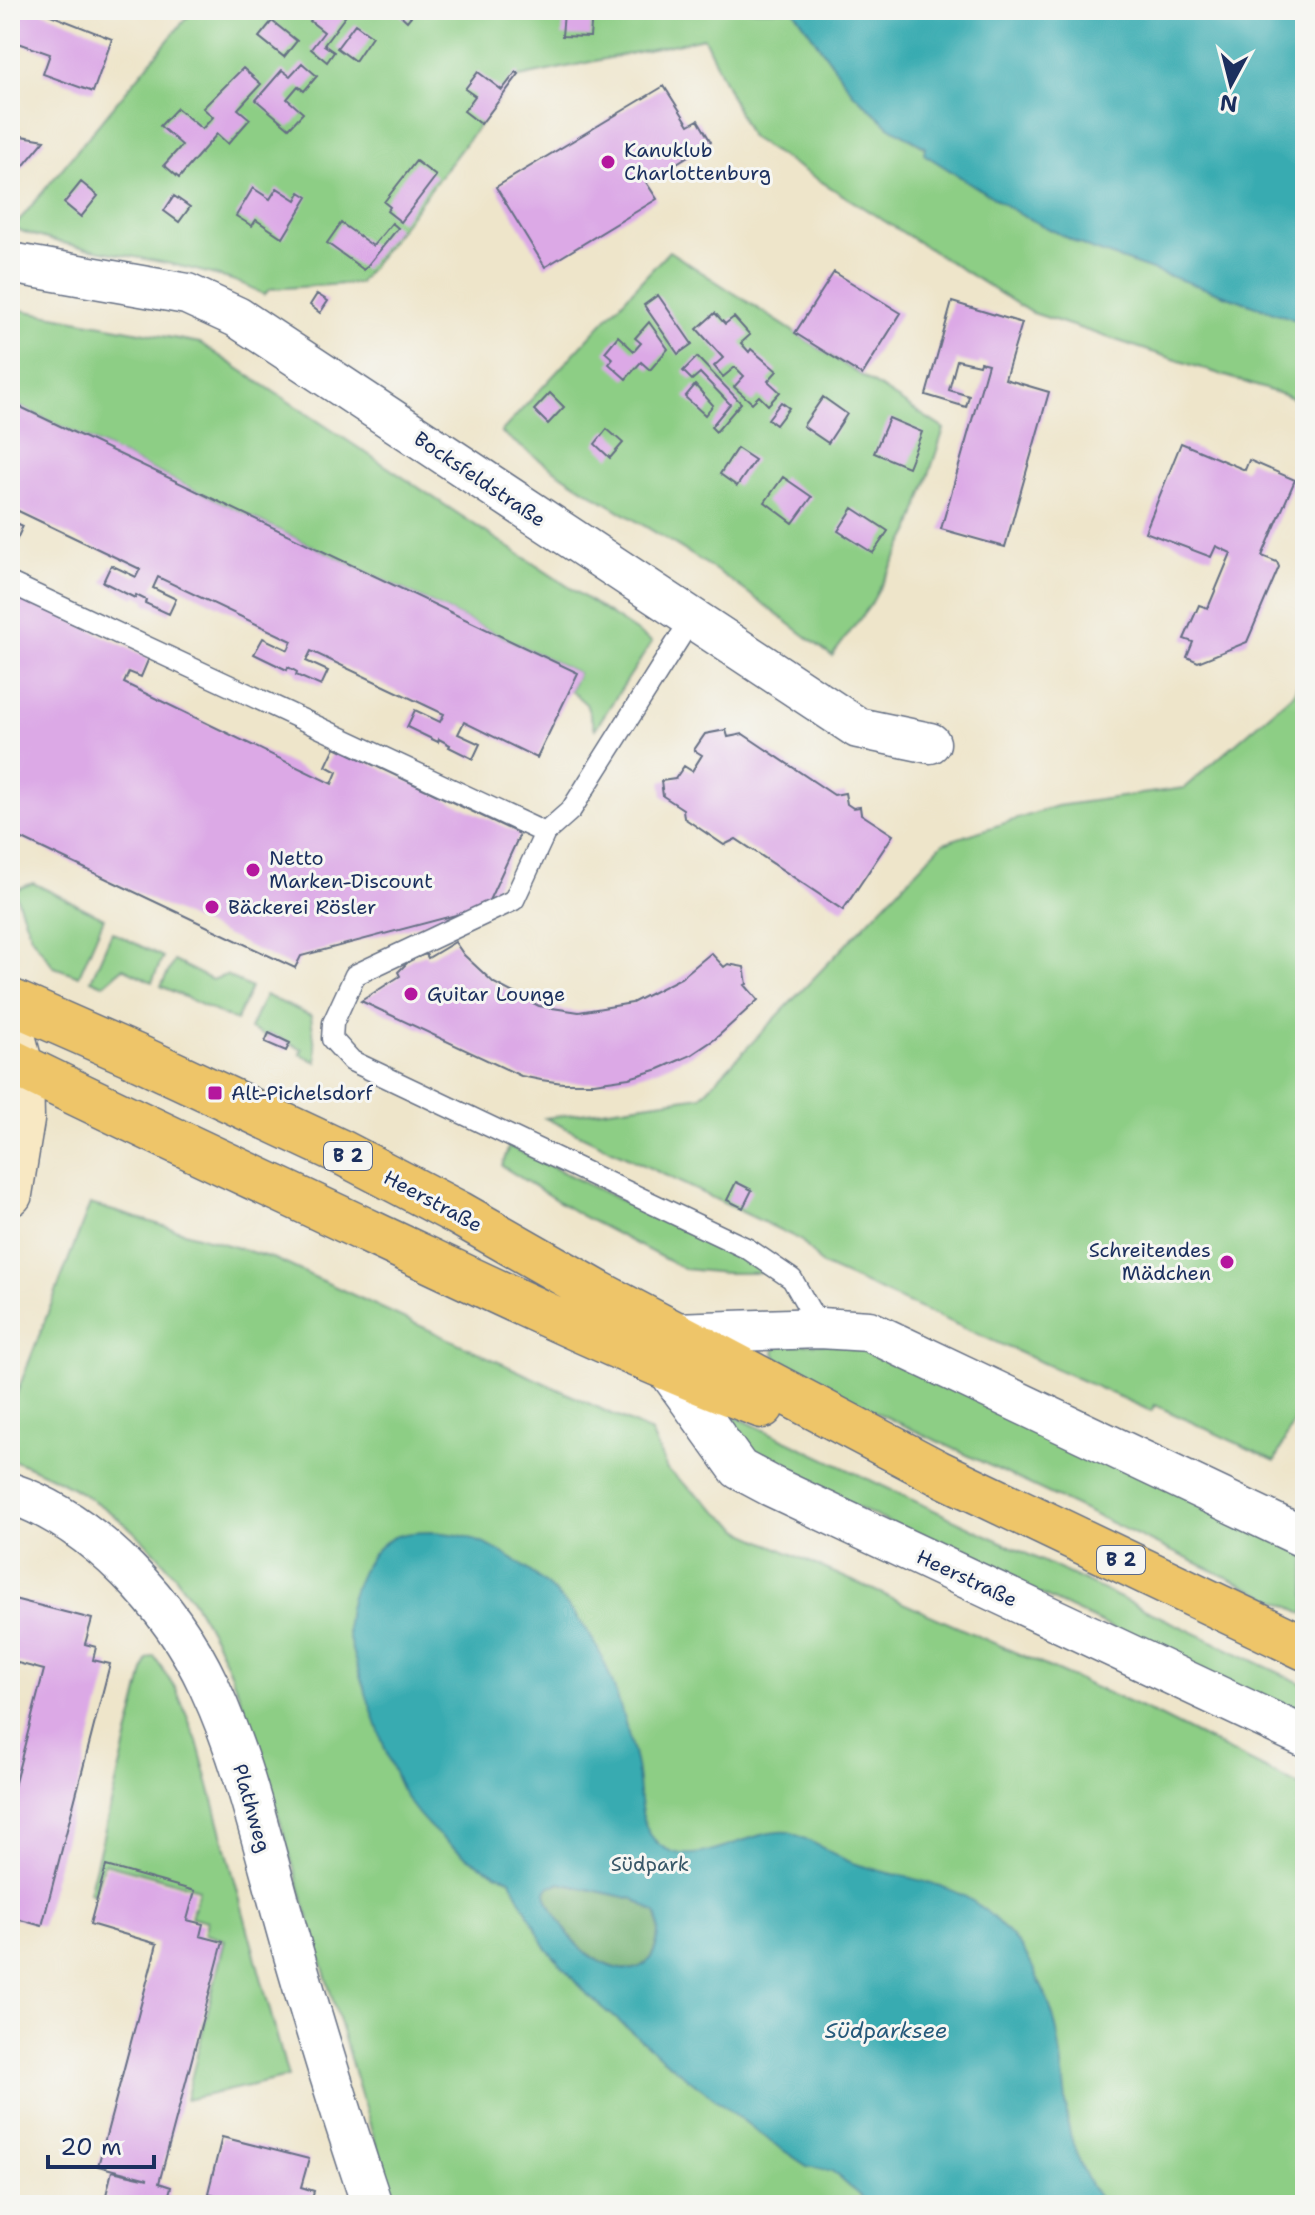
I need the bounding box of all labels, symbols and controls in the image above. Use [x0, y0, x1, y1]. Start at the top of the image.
north arrow [1191, 44, 1271, 124]
text: N [1218, 88, 1239, 119]
place label: Kanuklub Charlottenburg [624, 137, 771, 186]
marker: Kanuklub Charlottenburg [599, 153, 617, 171]
street label: Bocksfeldstraße [409, 425, 551, 533]
place label: Netto Marken-Discount [269, 845, 433, 894]
marker: Netto Marken-Discount [244, 861, 262, 879]
place label: Bäckerei Rösler [228, 894, 377, 920]
marker: Bäckerei Rösler [203, 898, 221, 916]
place label: Guitar Lounge [427, 981, 565, 1007]
marker: Guitar Lounge [402, 985, 420, 1003]
place label: Alt-Pichelsdorf [231, 1080, 373, 1106]
marker: Alt-Pichelsdorf [206, 1084, 224, 1102]
road number: B 2 [324, 1142, 372, 1170]
street label: Heerstraße [379, 1164, 487, 1238]
place label: Schreitendes Mädchen [1089, 1237, 1211, 1286]
marker: Schreitendes Mädchen [1218, 1253, 1236, 1271]
street label: Heerstraße [913, 1543, 1021, 1613]
road number: B 2 [1097, 1546, 1145, 1574]
street label: Plathweg [227, 1761, 277, 1855]
park label: Südpark [611, 1851, 689, 1877]
water label: Südparksee [825, 2016, 947, 2045]
scale bar [48, 2119, 154, 2169]
text: 20 m [60, 2131, 122, 2163]

